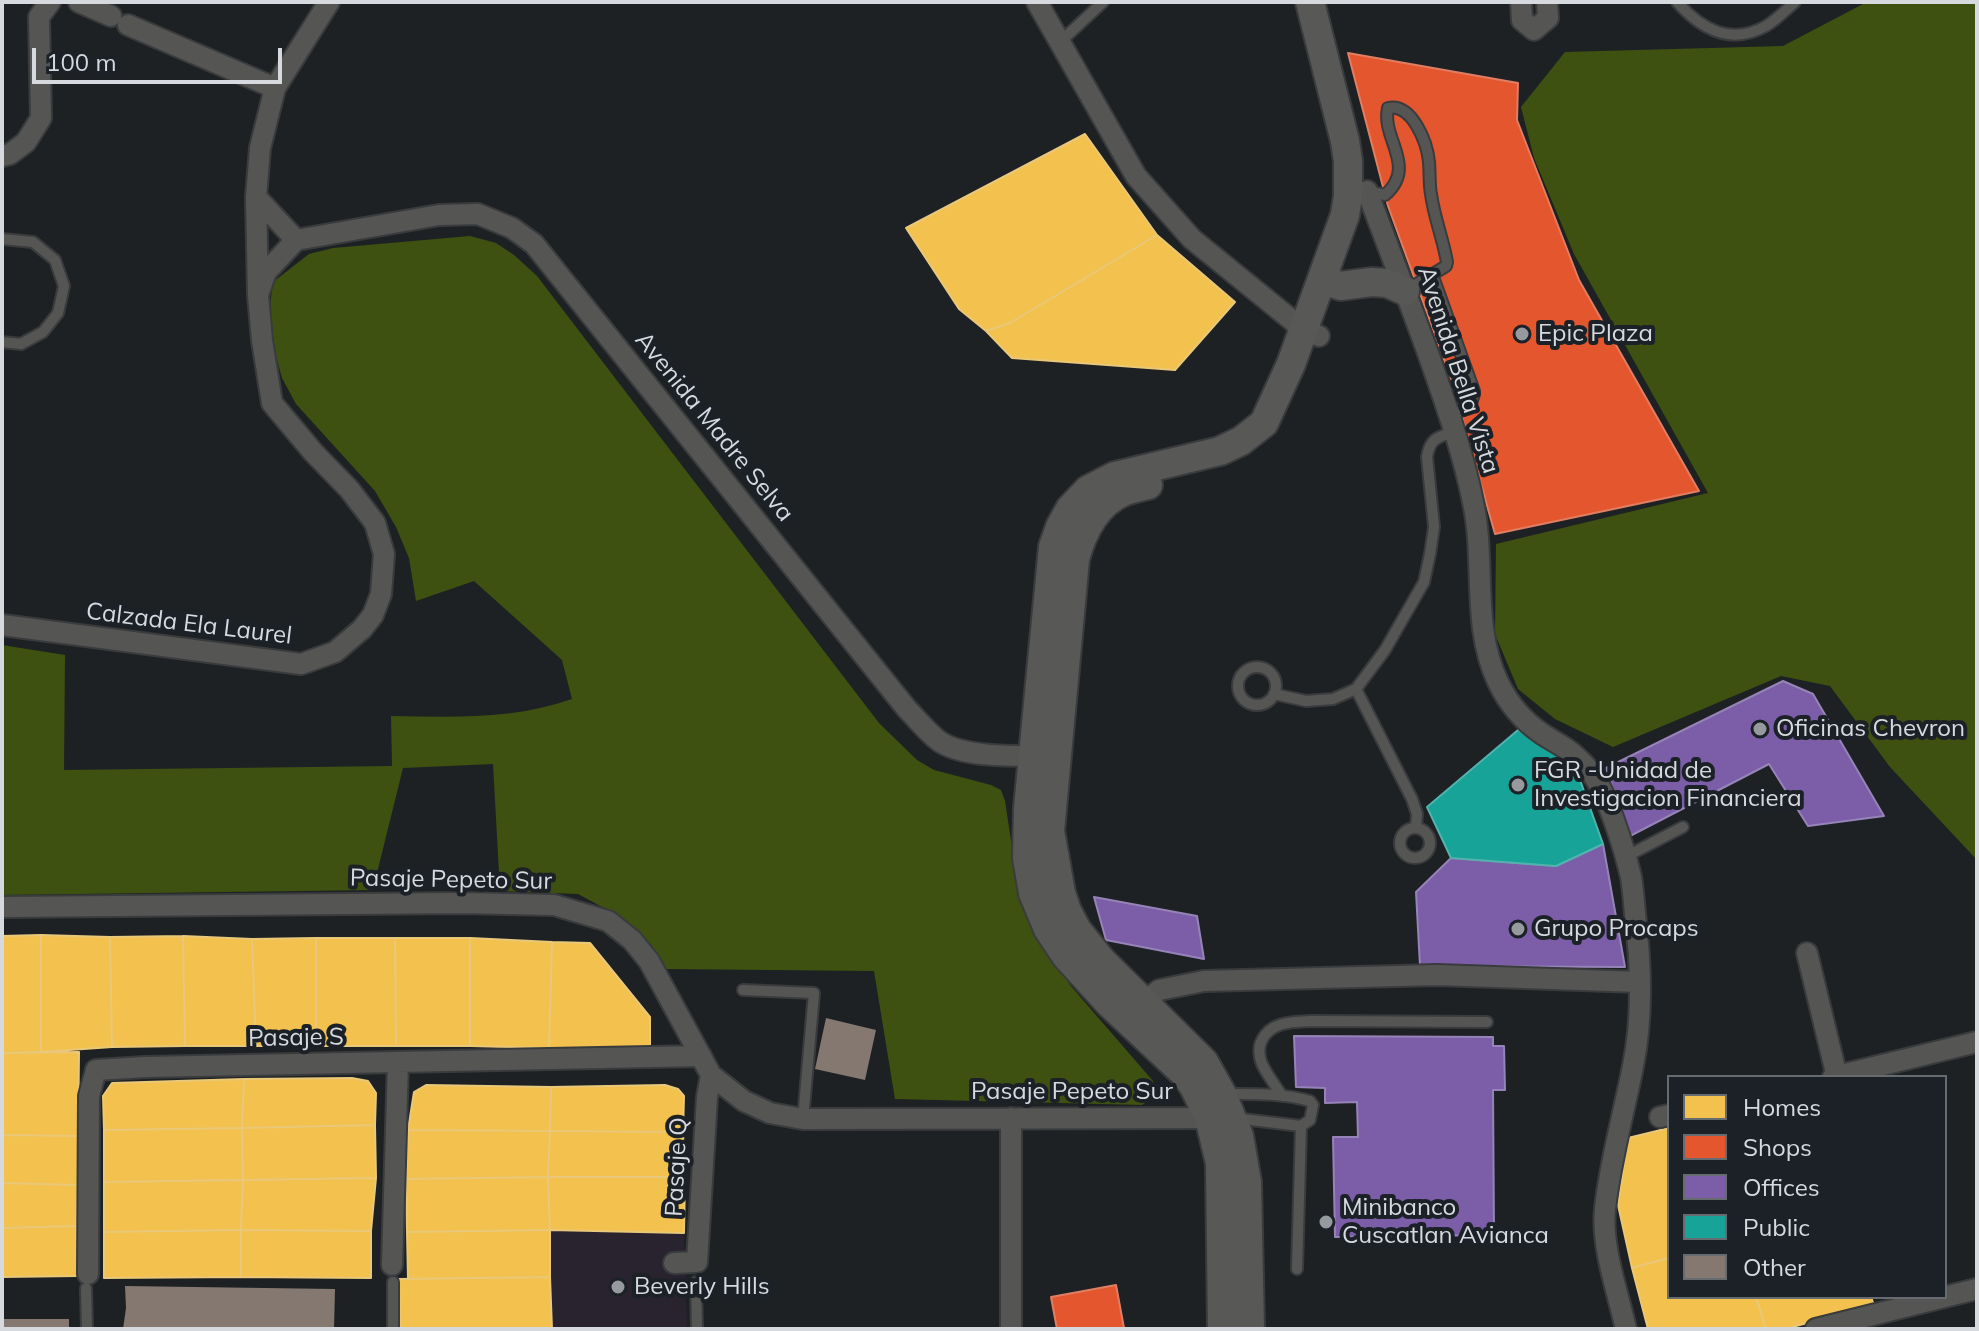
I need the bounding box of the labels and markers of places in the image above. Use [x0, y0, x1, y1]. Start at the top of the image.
place label: Epic Plaza [1538, 320, 1653, 348]
marker: Epic Plaza [1513, 325, 1531, 343]
place label: Oficinas Chevron [1776, 715, 1965, 743]
marker: Oficinas Chevron [1751, 720, 1769, 738]
place label: FGR -Unidad de Investigacion Financiera [1534, 757, 1802, 813]
marker: FGR -Unidad de Investigacion Financiera [1509, 776, 1527, 794]
place label: Grupo Procaps [1534, 915, 1699, 943]
marker: Grupo Procaps [1509, 920, 1527, 938]
place label: Minibanco Cuscatlan Avianca [1342, 1194, 1549, 1250]
marker: Minibanco Cuscatlan Avianca [1317, 1213, 1335, 1231]
place label: Beverly Hills [634, 1273, 770, 1301]
marker: Beverly Hills [609, 1278, 627, 1296]

